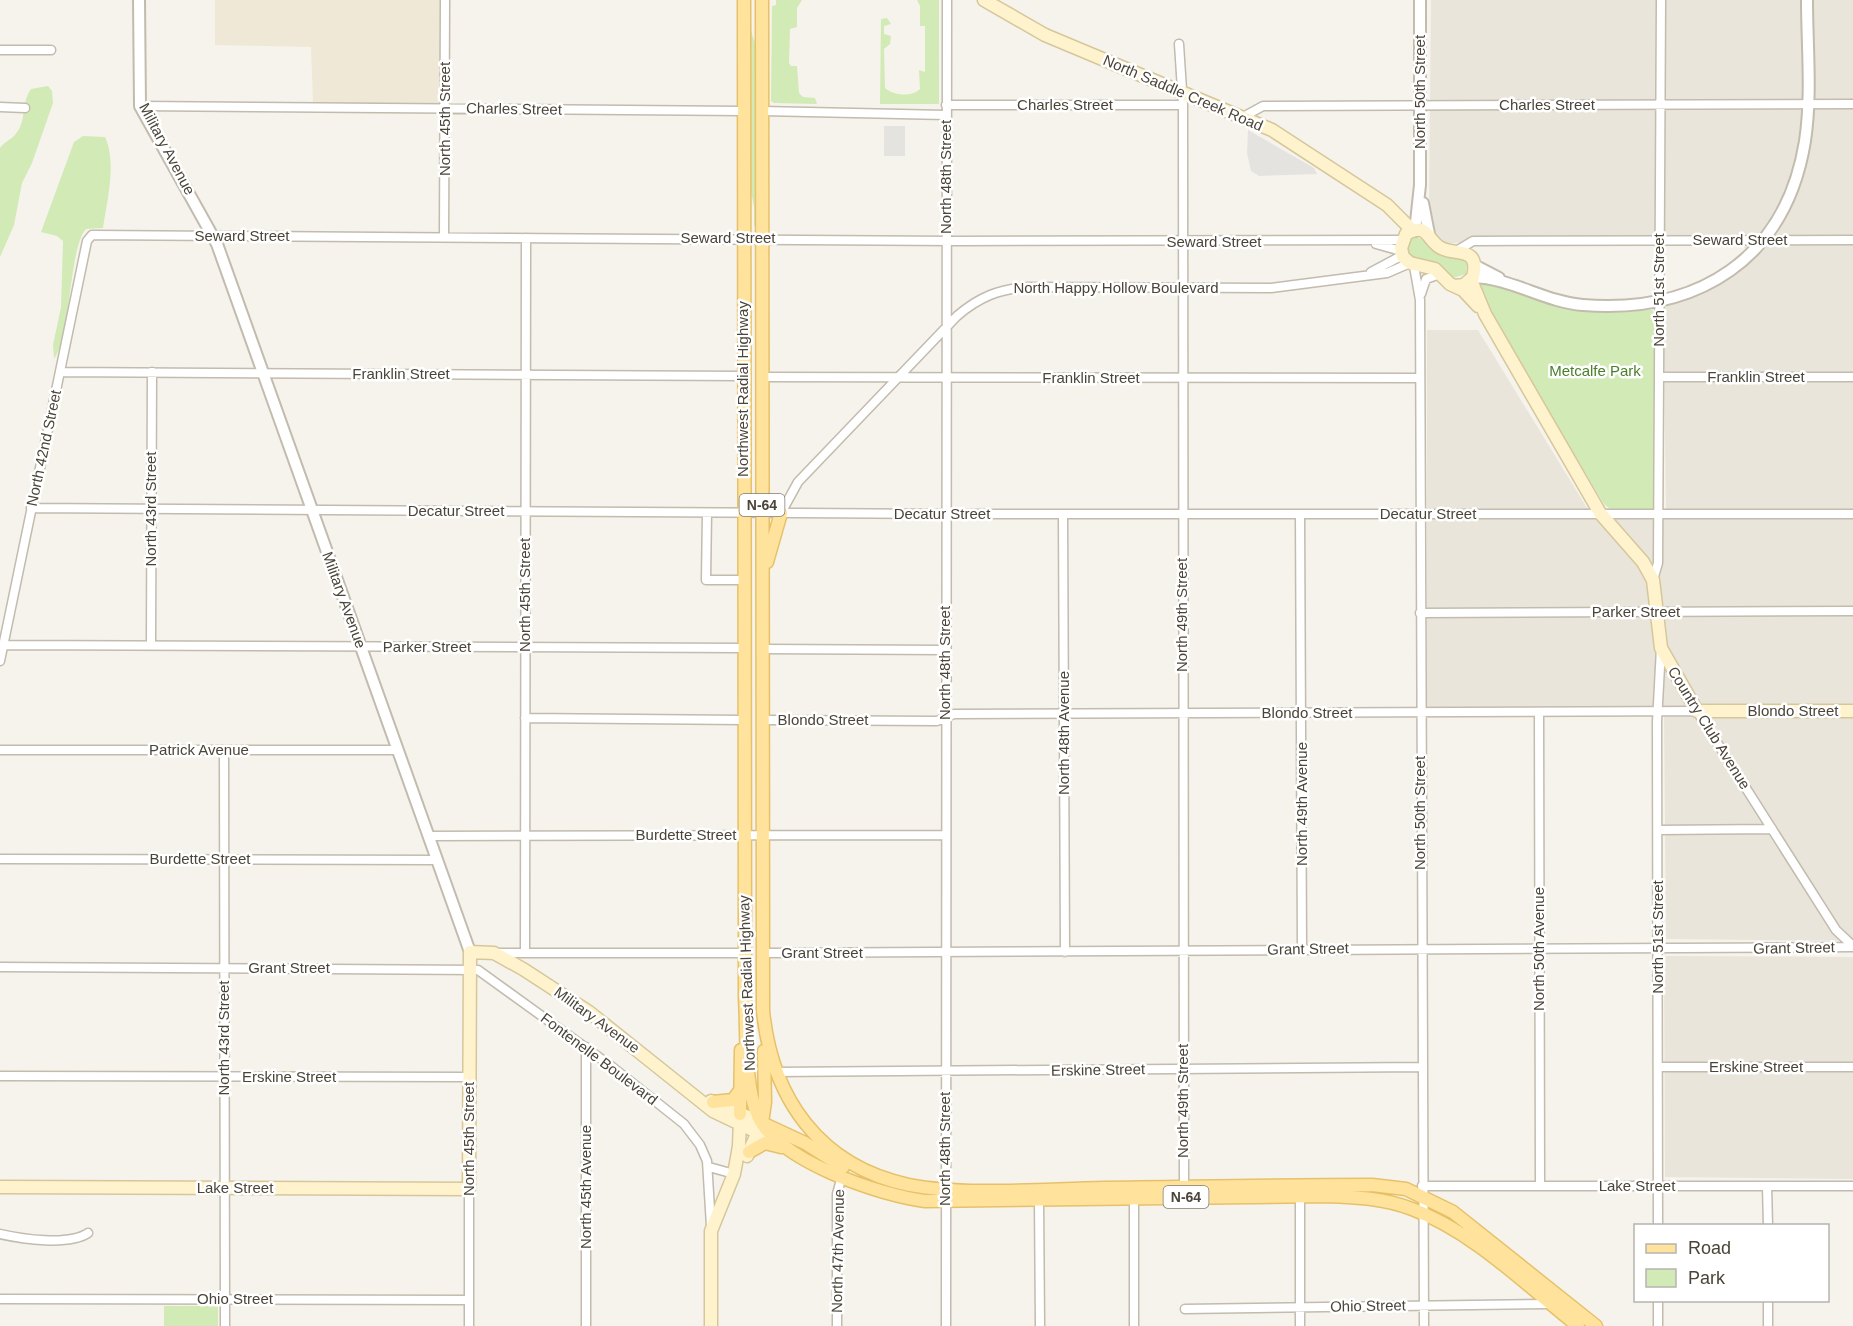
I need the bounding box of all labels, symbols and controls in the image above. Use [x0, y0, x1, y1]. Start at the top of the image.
street label: North 50th Street [1411, 34, 1428, 149]
street label: North Saddle Creek Road [1101, 51, 1266, 134]
street label: North 45th Street [436, 61, 453, 176]
street label: Charles Street [1017, 96, 1114, 113]
street label: Charles Street [1499, 96, 1596, 113]
street label: Charles Street [466, 99, 563, 118]
street label: Military Avenue [136, 100, 199, 198]
street label: North 48th Street [937, 119, 954, 234]
street label: Seward Street [194, 227, 290, 244]
street label: Seward Street [680, 229, 776, 246]
street label: Seward Street [1692, 231, 1788, 248]
street label: North 51st Street [1650, 232, 1667, 347]
street label: Seward Street [1166, 233, 1262, 250]
street label: North Happy Hollow Boulevard [1013, 279, 1219, 296]
street label: Northwest Radial Highway [734, 301, 751, 477]
park label: Metcalfe Park [1549, 362, 1641, 379]
street label: Franklin Street [352, 365, 451, 382]
street label: Franklin Street [1707, 368, 1806, 385]
street label: Franklin Street [1042, 369, 1141, 386]
street label: North 42nd Street [23, 387, 64, 508]
street label: North 43rd Street [142, 451, 159, 567]
road number: N-64 [740, 494, 784, 516]
street label: Decatur Street [408, 502, 505, 519]
street label: Decatur Street [894, 505, 991, 522]
street label: Decatur Street [1380, 505, 1477, 522]
street label: North 45th Street [516, 537, 533, 652]
street label: Military Avenue [319, 549, 370, 650]
street label: North 49th Street [1173, 557, 1190, 672]
street label: Parker Street [1592, 603, 1681, 620]
street label: North 48th Street [936, 605, 953, 720]
street label: Parker Street [383, 638, 472, 655]
street label: Country Club Avenue [1665, 663, 1754, 792]
street label: North 48th Avenue [1055, 671, 1072, 795]
street label: Blondo Street [1748, 702, 1839, 719]
street label: Blondo Street [1262, 704, 1353, 721]
street label: Blondo Street [778, 711, 869, 728]
street label: Patrick Avenue [149, 741, 249, 758]
street label: North 49th Avenue [1293, 742, 1310, 866]
street label: North 50th Street [1411, 755, 1428, 870]
street label: Burdette Street [636, 826, 737, 843]
street label: Burdette Street [150, 850, 251, 867]
street label: North 51st Street [1649, 879, 1666, 994]
street label: North 50th Avenue [1530, 887, 1547, 1011]
street label: Northwest Radial Highway [735, 894, 758, 1071]
street label: Grant Street [1753, 938, 1836, 957]
street label: Grant Street [1267, 939, 1350, 958]
street label: Grant Street [781, 944, 864, 961]
street label: Grant Street [248, 959, 331, 976]
street label: North 43rd Street [215, 980, 232, 1096]
street label: Military Avenue [551, 983, 643, 1056]
street label: Fontenelle Boulevard [538, 1009, 661, 1108]
street label: North 49th Street [1174, 1043, 1191, 1158]
street label: Erskine Street [1709, 1058, 1804, 1075]
street label: Erskine Street [1051, 1060, 1146, 1079]
street label: Erskine Street [242, 1068, 337, 1085]
street label: North 45th Street [460, 1081, 477, 1196]
street label: North 48th Street [936, 1091, 953, 1206]
street label: North 45th Avenue [577, 1125, 594, 1249]
street label: Lake Street [1599, 1177, 1676, 1194]
street label: Lake Street [197, 1179, 274, 1196]
road number: N-64 [1164, 1186, 1208, 1208]
street label: North 47th Avenue [828, 1189, 847, 1313]
legend [1634, 1224, 1829, 1302]
text: Road [1688, 1238, 1731, 1258]
text: Park [1688, 1268, 1726, 1288]
street label: Ohio Street [197, 1290, 274, 1307]
street label: Ohio Street [1330, 1296, 1407, 1315]

